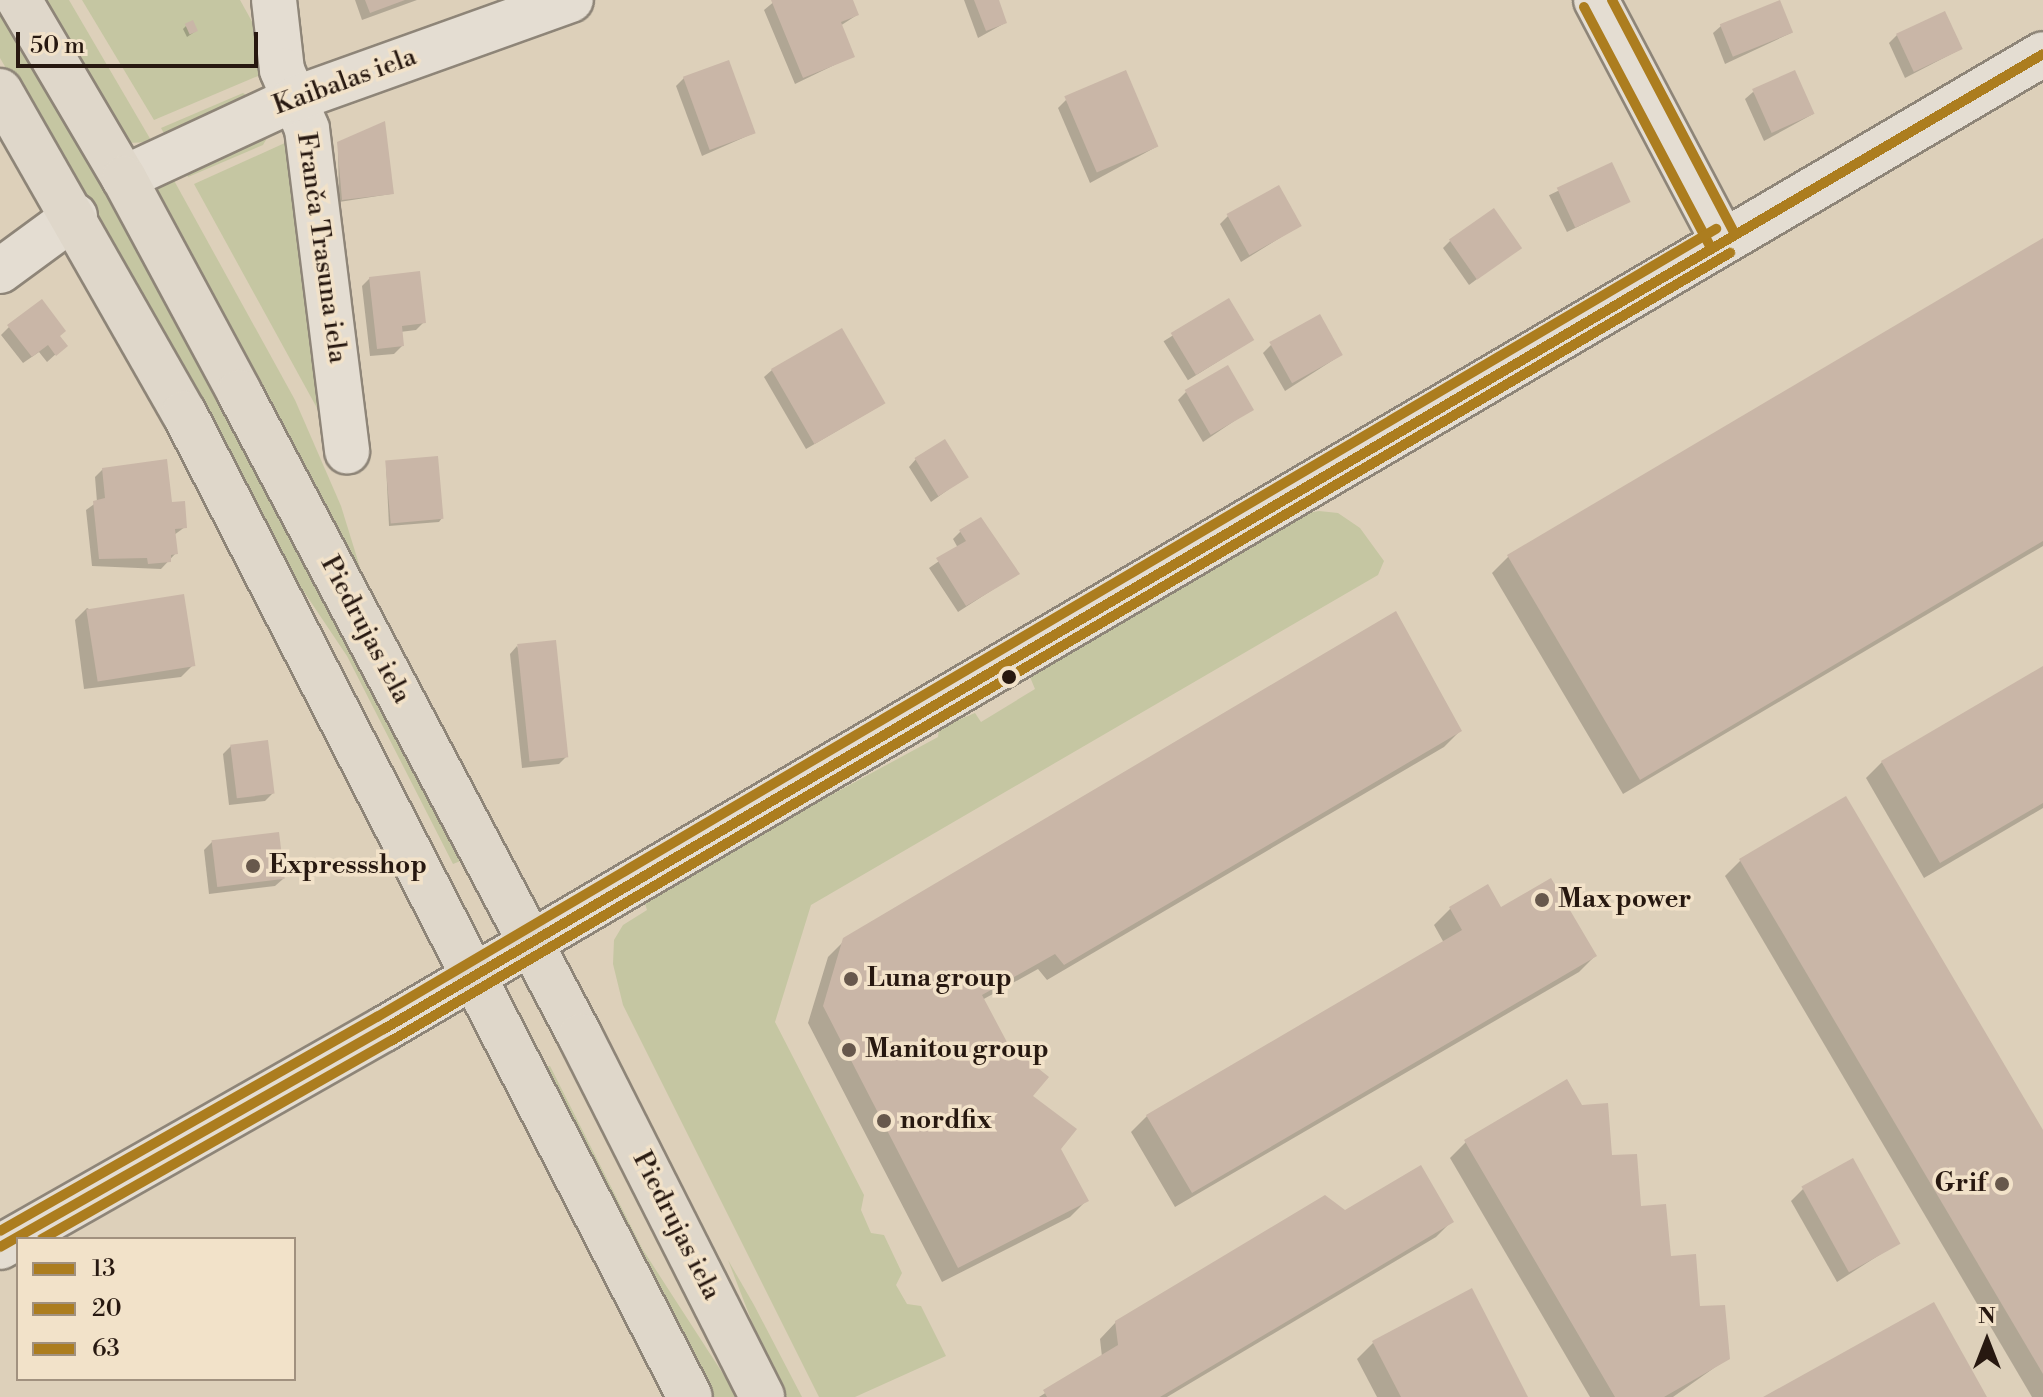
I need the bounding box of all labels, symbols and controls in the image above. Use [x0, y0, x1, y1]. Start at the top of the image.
scale bar [20, 16, 262, 66]
text: 50 m [30, 31, 85, 61]
street label: Kaibalas iela [269, 42, 421, 122]
street label: Franča Trasuna iela [289, 131, 353, 365]
street label: Piedrujas iela [313, 551, 417, 709]
unlabelled marker [1001, 669, 1017, 685]
place label: Expressshop [269, 850, 427, 882]
marker: Expressshop [244, 857, 262, 875]
place label: Max power [1558, 884, 1692, 916]
marker: Max power [1533, 891, 1551, 909]
place label: Luna group [867, 963, 1012, 995]
marker: Luna group [842, 970, 860, 988]
place label: Manitou group [865, 1034, 1049, 1066]
marker: Manitou group [840, 1041, 858, 1059]
place label: nordfix [900, 1105, 992, 1137]
marker: nordfix [875, 1112, 893, 1130]
street label: Piedrujas iela [625, 1147, 727, 1305]
place label: Grif [1935, 1168, 1986, 1200]
marker: Grif [1993, 1175, 2011, 1193]
legend [16, 1237, 296, 1381]
text: 13 [92, 1254, 116, 1284]
text: 20 [92, 1294, 122, 1324]
north arrow [1947, 1301, 2027, 1381]
text: N [1978, 1303, 1996, 1330]
text: 63 [92, 1334, 120, 1364]

